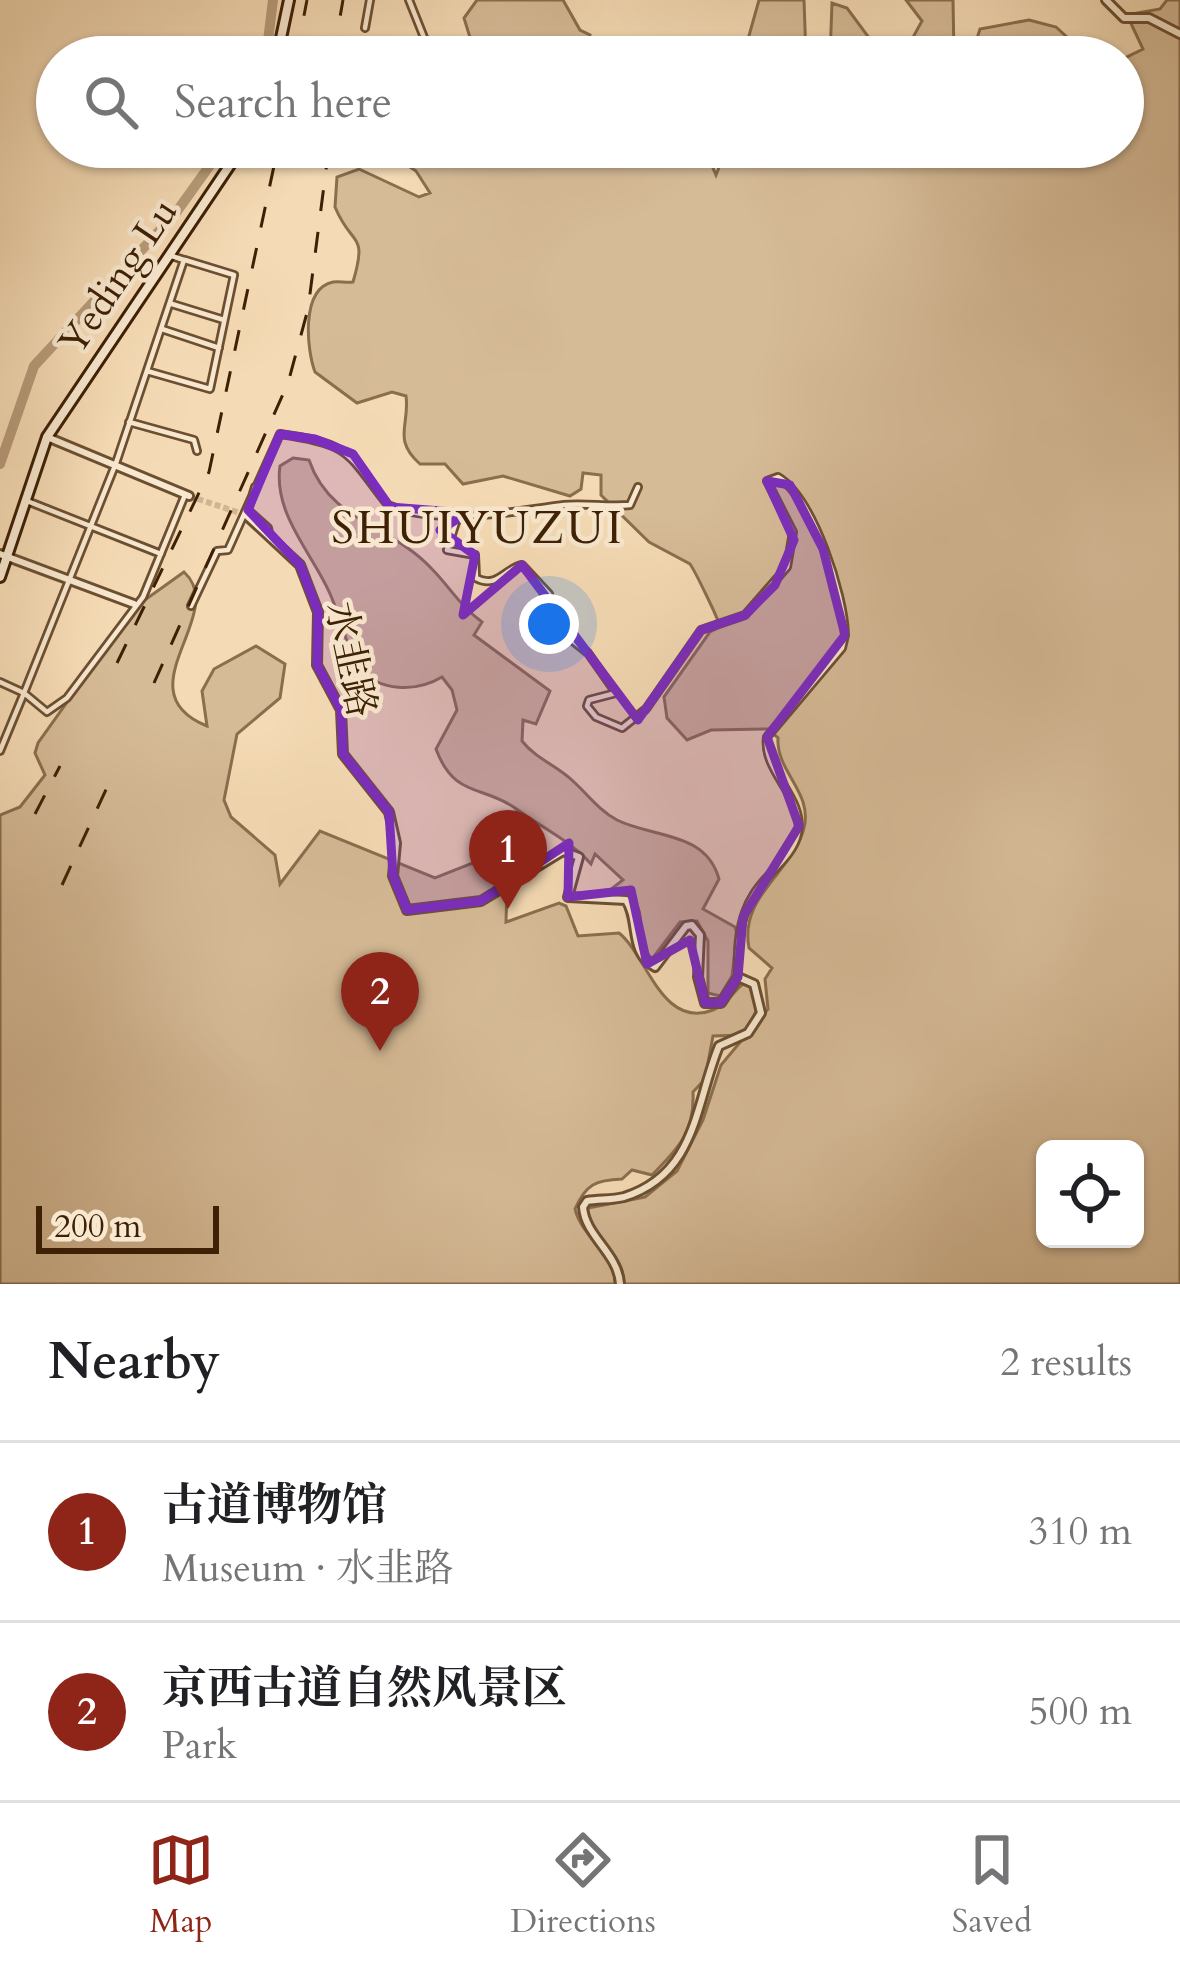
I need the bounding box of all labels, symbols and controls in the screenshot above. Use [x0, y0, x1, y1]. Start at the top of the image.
search box [36, 36, 1144, 168]
icon: search [78, 69, 144, 135]
text: Search here [174, 72, 392, 133]
street label: Yeding Lu [47, 188, 190, 365]
district label: SHUIYUZUI [331, 498, 625, 559]
your location [519, 594, 579, 654]
street label: 水韭路 [312, 597, 389, 722]
pin: 1 [469, 810, 547, 909]
pin: 2 [341, 952, 419, 1051]
map controls [1036, 1140, 1144, 1248]
button: locate [1036, 1140, 1144, 1248]
scale bar [36, 1200, 219, 1253]
text: 200 m [54, 1204, 141, 1249]
text: Nearby [48, 1327, 220, 1397]
text: 2 results [1000, 1336, 1132, 1389]
text: 古道博物馆 [162, 1475, 387, 1536]
text: 1 [77, 1505, 97, 1558]
text: 310 m [1029, 1505, 1132, 1558]
text: Museum · 水韭路 [162, 1542, 453, 1595]
text: 京西古道自然风景区 [162, 1658, 567, 1719]
text: 2 [77, 1685, 97, 1738]
text: 500 m [1029, 1685, 1132, 1738]
text: Park [162, 1719, 237, 1772]
tab: Map [148, 1827, 214, 1944]
tab: Directions [510, 1827, 656, 1944]
tab: Saved [952, 1827, 1032, 1944]

